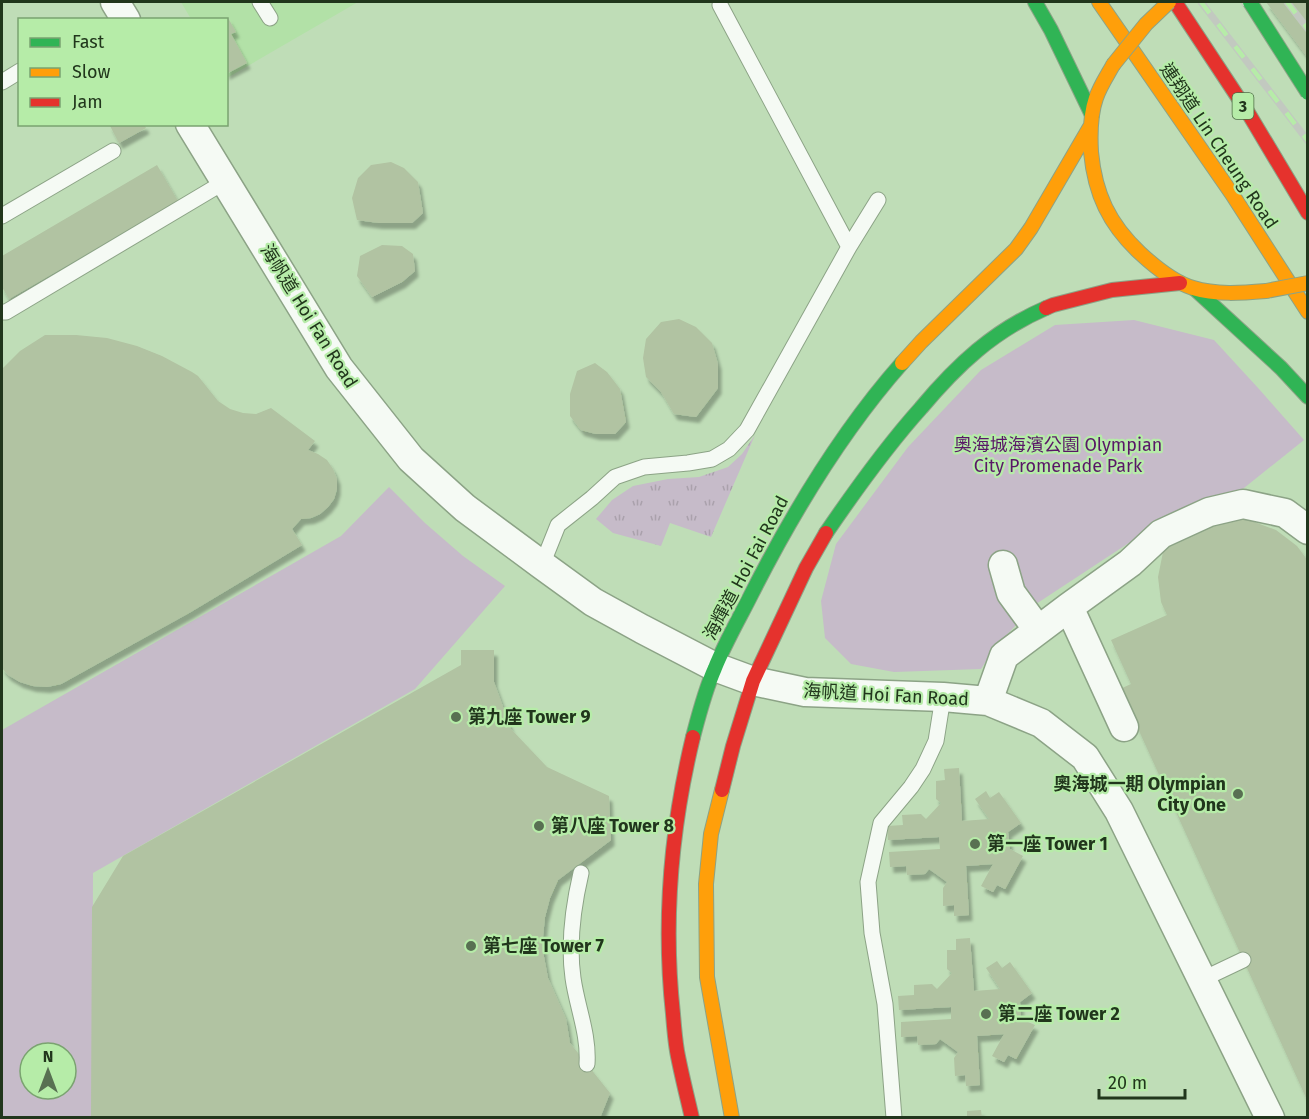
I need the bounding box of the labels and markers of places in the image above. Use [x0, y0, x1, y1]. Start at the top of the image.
place label: 第九座 Tower 9 [468, 706, 591, 728]
marker: 第九座 Tower 9 [449, 710, 463, 724]
place label: 奧海城一期 Olympian City One [1054, 773, 1226, 816]
marker: 奧海城一期 Olympian City One [1231, 787, 1245, 801]
place label: 第八座 Tower 8 [551, 815, 674, 837]
marker: 第八座 Tower 8 [532, 819, 546, 833]
place label: 第一座 Tower 1 [987, 833, 1108, 855]
marker: 第一座 Tower 1 [968, 837, 982, 851]
place label: 第七座 Tower 7 [483, 935, 604, 957]
marker: 第七座 Tower 7 [464, 939, 478, 953]
place label: 第二座 Tower 2 [998, 1003, 1120, 1025]
marker: 第二座 Tower 2 [979, 1007, 993, 1021]

